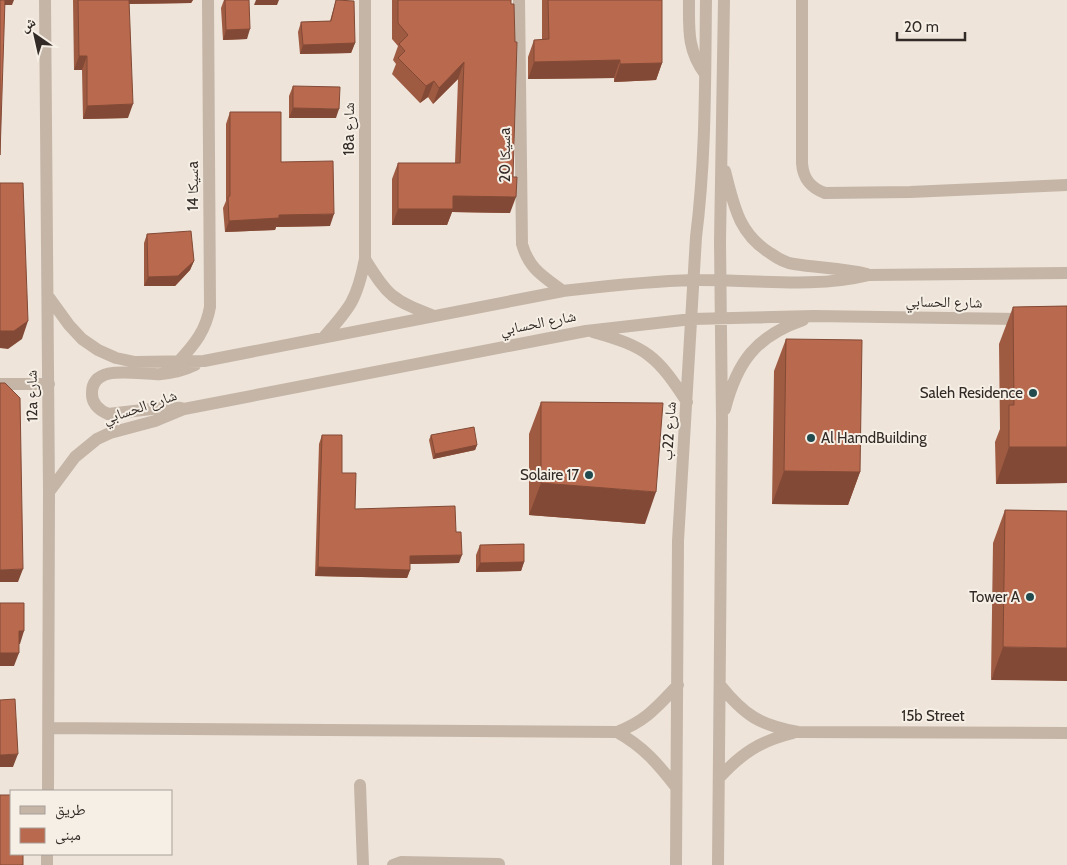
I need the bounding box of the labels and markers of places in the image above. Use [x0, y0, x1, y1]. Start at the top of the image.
place label: Saleh Residence [920, 384, 1023, 402]
marker: Saleh Residence [1027, 387, 1039, 399]
place label: Al HamdBuilding [821, 429, 927, 447]
marker: Al HamdBuilding [805, 432, 817, 444]
place label: Solaire 17 [520, 466, 579, 484]
marker: Solaire 17 [583, 469, 595, 481]
place label: Tower A [969, 588, 1021, 606]
marker: Tower A [1024, 591, 1036, 603]

